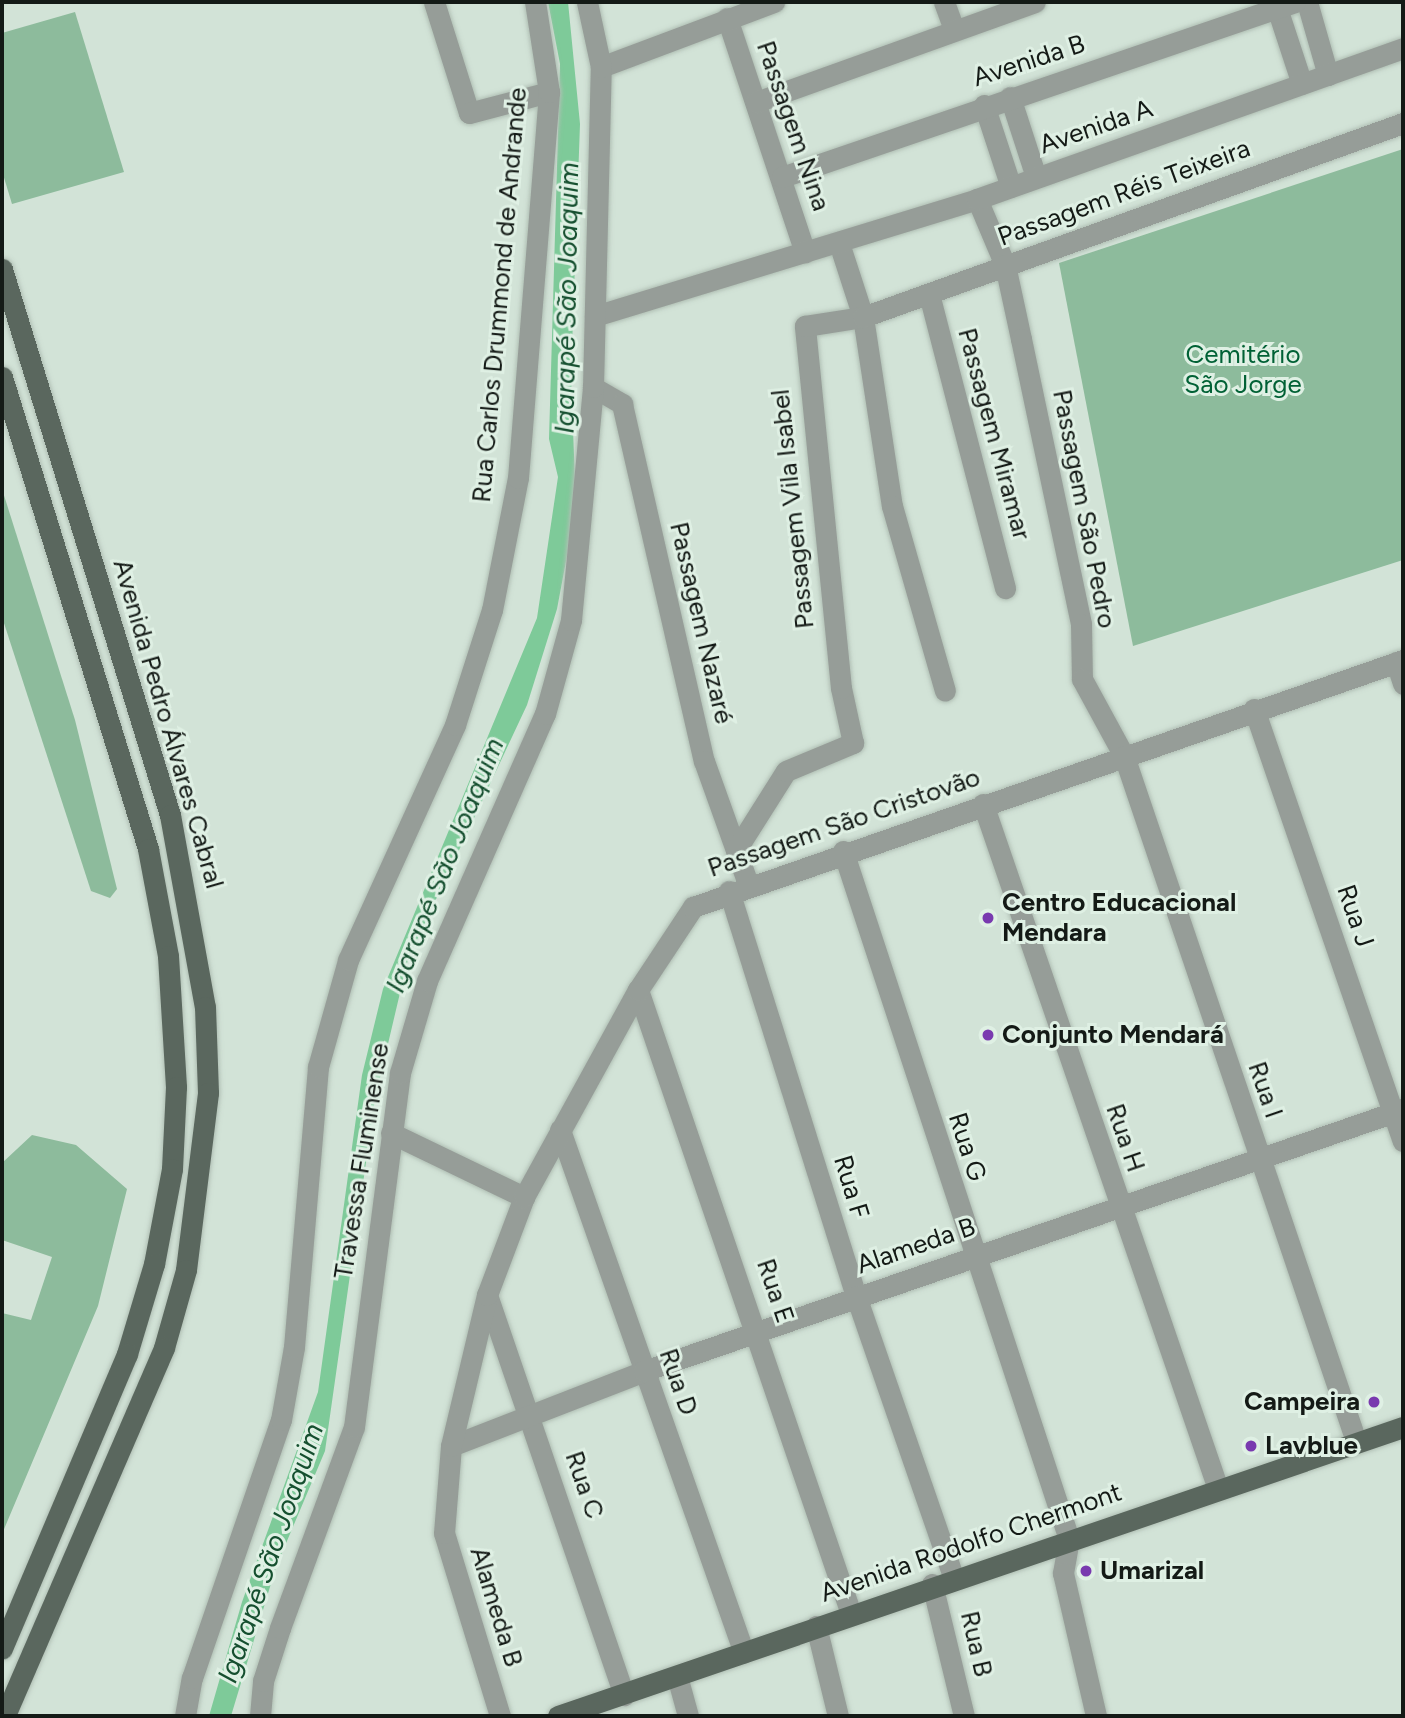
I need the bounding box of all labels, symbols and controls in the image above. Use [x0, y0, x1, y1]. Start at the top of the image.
street label: Avenida B [969, 28, 1089, 94]
street label: Passagem Nina [749, 37, 837, 215]
street label: Rua Carlos Drummond de Andrande [466, 86, 534, 504]
street label: Avenida A [1035, 93, 1157, 161]
street label: Passagem Réis Teixeira [994, 133, 1254, 253]
water label: Igarapé São Joaquim [547, 162, 585, 434]
street label: Passagem Miramar [951, 325, 1037, 543]
park label: Cemitério São Jorge [1184, 339, 1302, 400]
street label: Passagem São Pedro [1046, 387, 1122, 631]
street label: Passagem Vila Isabel [765, 388, 821, 630]
street label: Passagem Nazaré [663, 519, 739, 727]
street label: Avenida Pedro Álvares Cabral [106, 556, 230, 892]
water label: Igarapé São Joaquim [378, 733, 510, 997]
street label: Passagem São Cristovão [704, 762, 984, 884]
street label: Rua J [1330, 881, 1380, 951]
place label: Centro Educacional Mendara [1002, 887, 1236, 948]
marker: Centro Educacional Mendara [980, 910, 996, 926]
place label: Conjunto Mendará [1002, 1019, 1224, 1051]
marker: Conjunto Mendará [980, 1027, 996, 1043]
street label: Travessa Fluminense [328, 1041, 396, 1281]
street label: Rua I [1241, 1058, 1289, 1122]
street label: Rua H [1099, 1100, 1151, 1176]
street label: Rua G [941, 1109, 993, 1185]
street label: Rua F [827, 1152, 875, 1222]
street label: Alameda B [852, 1211, 980, 1281]
street label: Rua E [750, 1255, 800, 1327]
street label: Rua D [652, 1345, 704, 1419]
place label: Campeira [1244, 1386, 1360, 1418]
marker: Campeira [1366, 1394, 1382, 1410]
water label: Igarapé São Joaquim [210, 1419, 330, 1687]
place label: Lavblue [1265, 1430, 1358, 1462]
marker: Lavblue [1243, 1438, 1259, 1454]
street label: Rua C [558, 1447, 610, 1523]
street label: Avenida Rodolfo Chermont [816, 1477, 1126, 1609]
street label: Alameda B [463, 1543, 529, 1671]
place label: Umarizal [1100, 1555, 1204, 1587]
marker: Umarizal [1078, 1563, 1094, 1579]
street label: Rua B [953, 1608, 999, 1680]

